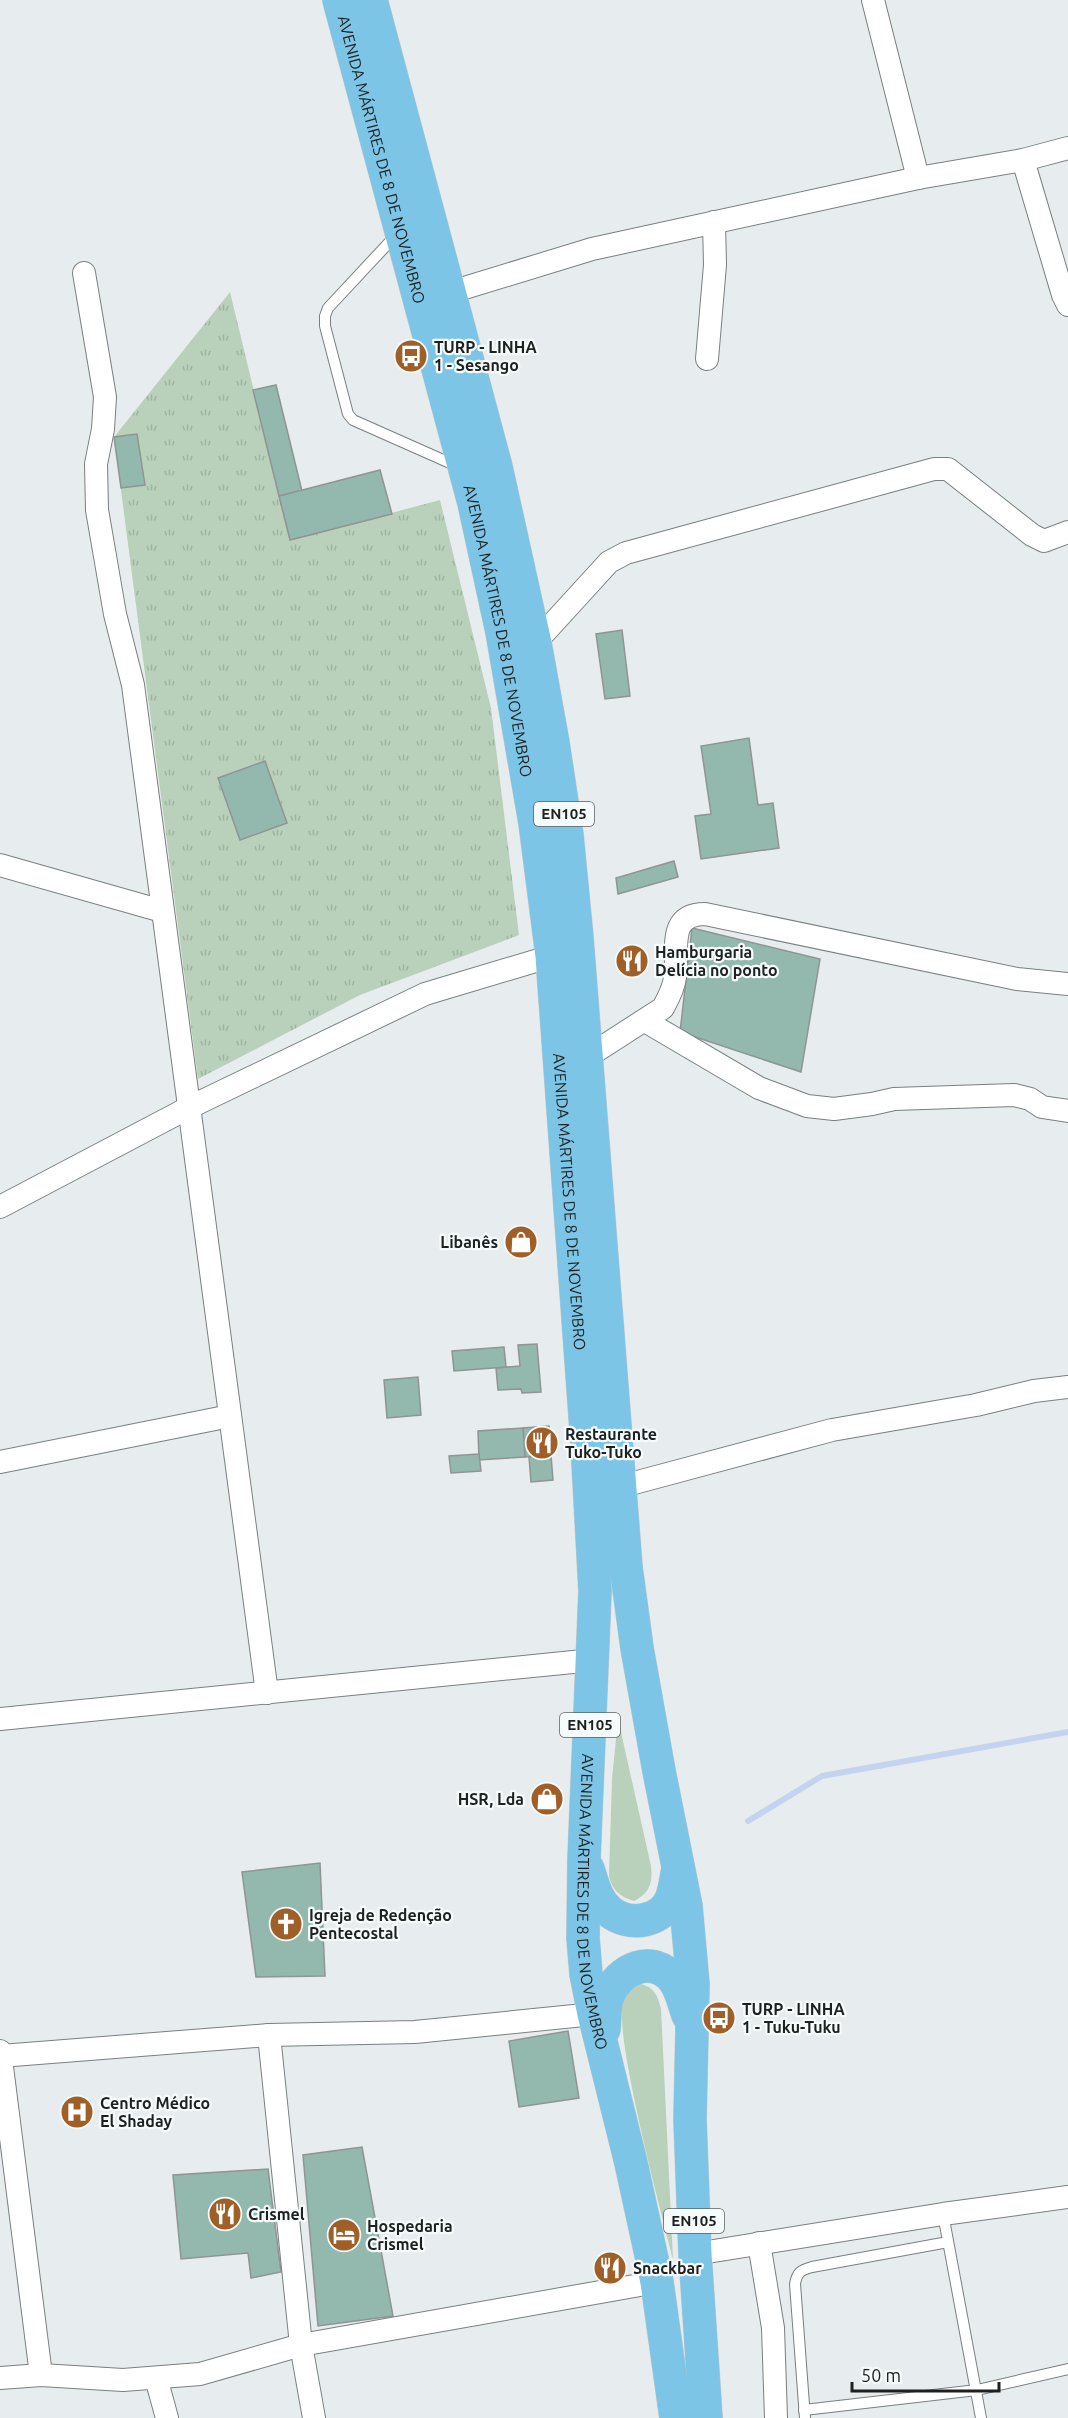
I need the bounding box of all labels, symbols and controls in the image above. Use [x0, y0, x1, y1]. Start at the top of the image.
street label: AVENIDA MÁRTIRES DE 8 DE NOVEMBRO [334, 13, 429, 305]
bus stop icon: TURP - LINHA 1 - Sesango [393, 338, 429, 374]
place label: TURP - LINHA 1 - Sesango [434, 338, 537, 374]
street label: AVENIDA MÁRTIRES DE 8 DE NOVEMBRO [460, 483, 536, 778]
road number: EN105 [534, 802, 594, 826]
restaurant icon: Hamburgaria Delícia no ponto [614, 943, 650, 979]
place label: Hamburgaria Delícia no ponto [655, 943, 778, 979]
street label: AVENIDA MÁRTIRES DE 8 DE NOVEMBRO [550, 1053, 589, 1351]
shop icon: Libanês [503, 1224, 539, 1260]
place label: Libanês [440, 1233, 498, 1251]
restaurant icon: Restaurante Tuko-Tuko [524, 1425, 560, 1461]
place label: Restaurante Tuko-Tuko [565, 1425, 657, 1461]
road number: EN105 [560, 1713, 620, 1737]
street label: AVENIDA MÁRTIRES DE 8 DE NOVEMBRO [574, 1753, 612, 2052]
shop icon: HSR, Lda [529, 1781, 565, 1817]
place label: HSR, Lda [458, 1790, 524, 1808]
church icon: Igreja de Redenção Pentecostal [268, 1906, 304, 1942]
place label: Igreja de Redenção Pentecostal [309, 1906, 452, 1942]
bus stop icon: TURP - LINHA 1 - Tuku-Tuku [701, 2000, 737, 2036]
place label: TURP - LINHA 1 - Tuku-Tuku [742, 2000, 845, 2036]
hospital icon: Centro Médico El Shaday [59, 2094, 95, 2130]
place label: Centro Médico El Shaday [100, 2094, 210, 2130]
restaurant icon: Crismel [207, 2196, 243, 2232]
place label: Crismel [248, 2205, 305, 2223]
road number: EN105 [664, 2209, 724, 2233]
hotel icon: Hospedaria Crismel [326, 2217, 362, 2253]
place label: Hospedaria Crismel [367, 2217, 453, 2253]
restaurant icon: Snackbar [592, 2250, 628, 2286]
place label: Snackbar [633, 2259, 702, 2277]
scale bar [852, 2355, 999, 2393]
text: 50 m [861, 2365, 901, 2385]

